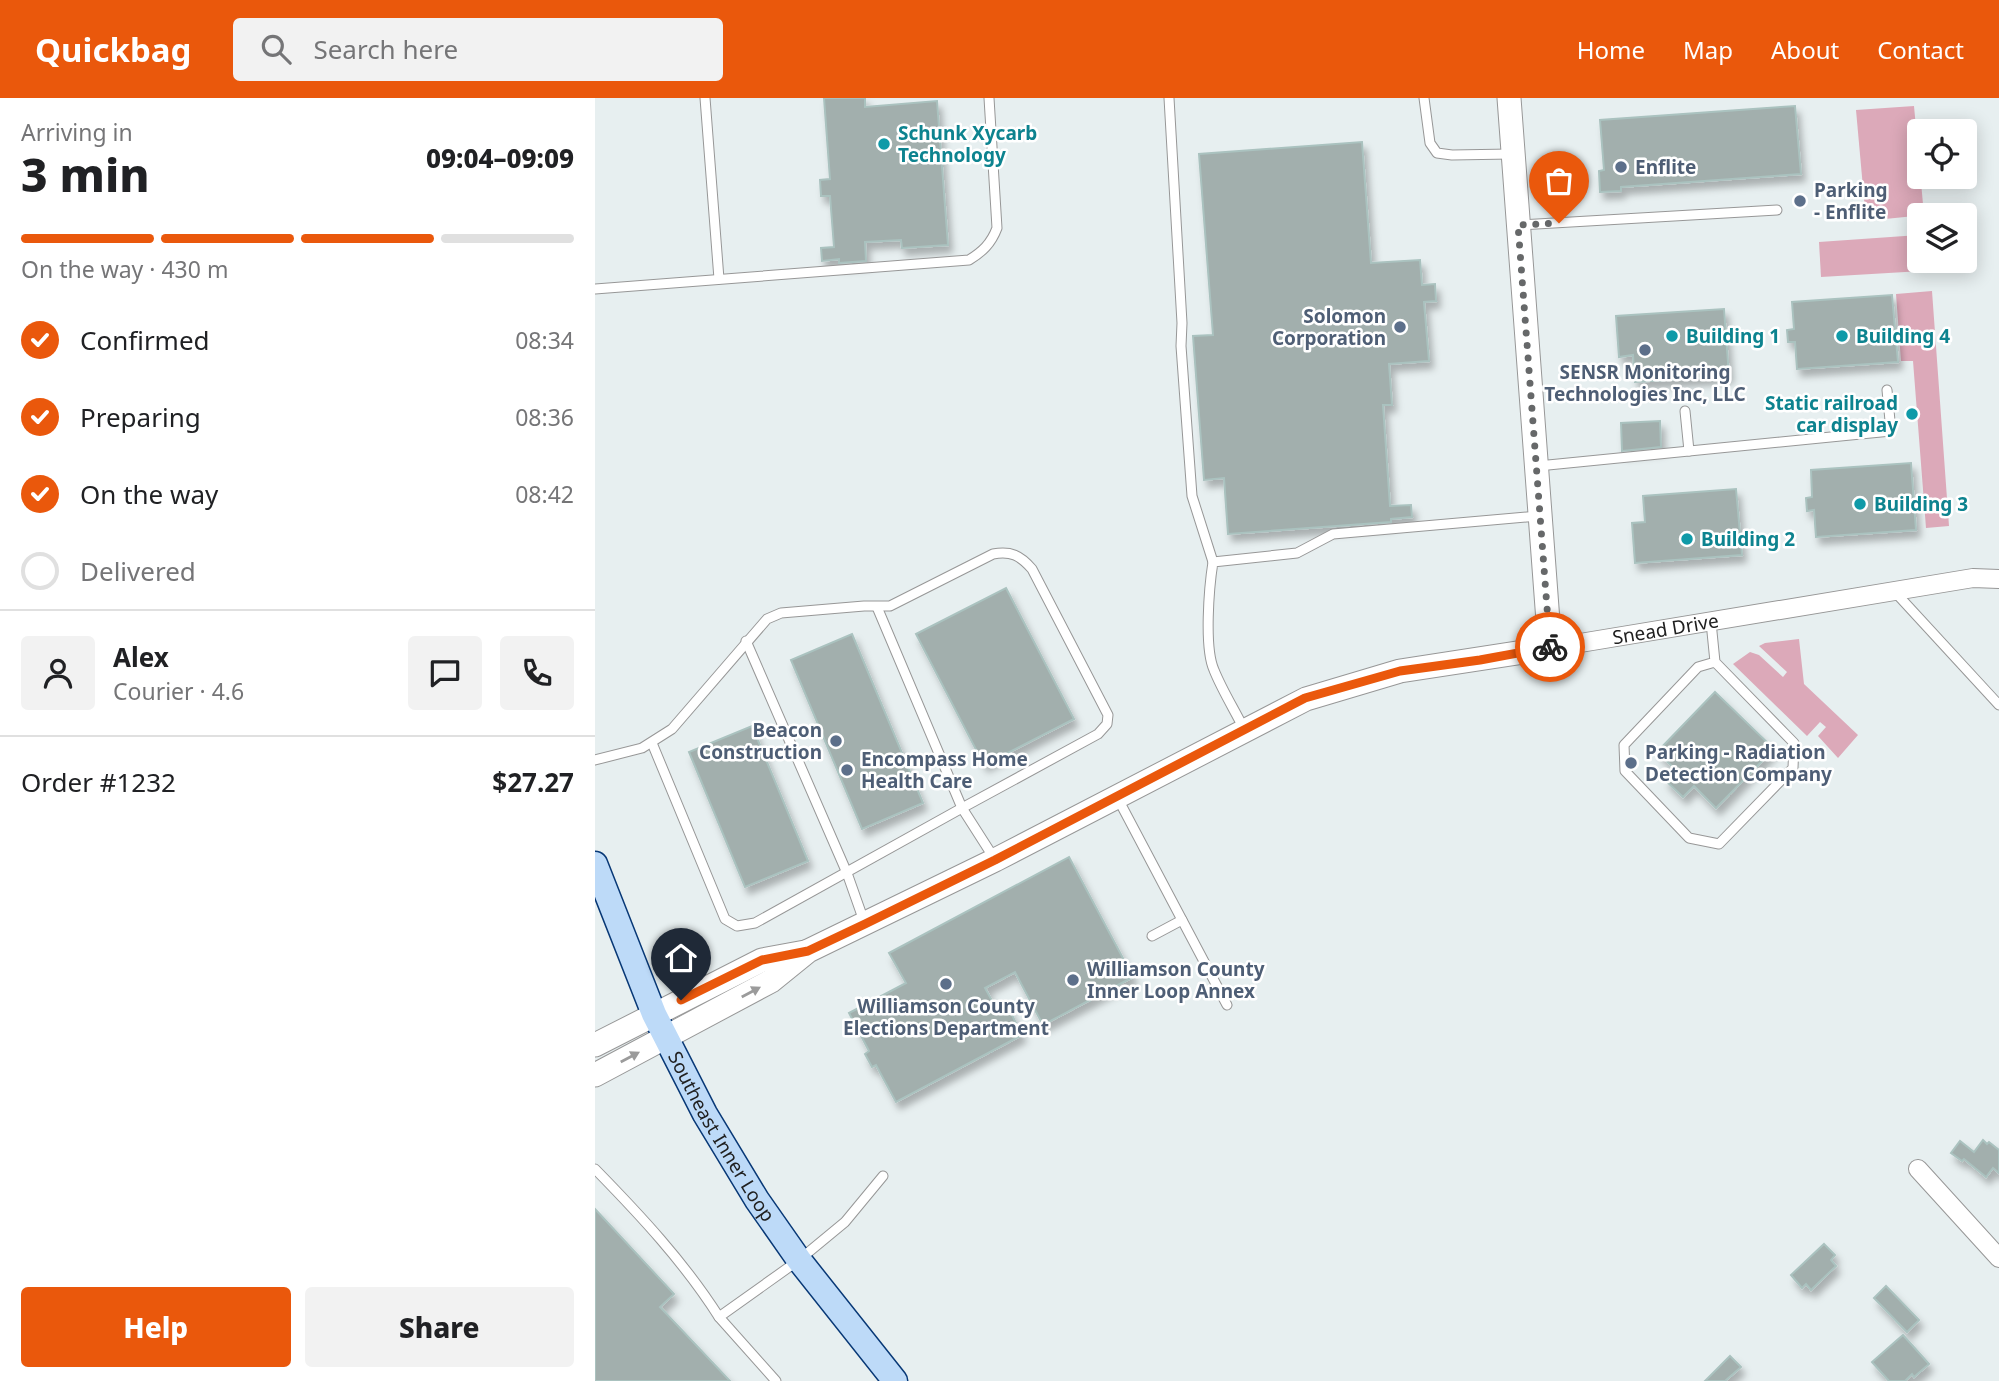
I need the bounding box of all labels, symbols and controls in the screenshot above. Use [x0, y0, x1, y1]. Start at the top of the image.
search box [233, 18, 723, 81]
text: Quickbag [35, 27, 191, 72]
icon: search [257, 30, 295, 68]
text: Search here [313, 31, 458, 67]
text: Home [1577, 33, 1645, 66]
text: Map [1683, 33, 1733, 66]
text: About [1771, 33, 1839, 66]
text: Contact [1877, 33, 1964, 66]
text: Arriving in [21, 116, 133, 148]
map controls [1907, 119, 1977, 273]
button: locate [1907, 119, 1977, 189]
place label: Schunk Xycarb Technology [898, 120, 1037, 168]
marker: Schunk Xycarb Technology [876, 136, 892, 152]
text: 09:04–09:09 [426, 140, 574, 176]
text: 3 min [21, 143, 150, 205]
pin [1529, 151, 1589, 223]
place label: Enflite [1635, 154, 1696, 180]
marker: Enflite [1613, 159, 1629, 175]
icon: bag [1540, 162, 1578, 200]
place label: Parking - Enflite [1814, 177, 1888, 225]
marker: Parking - Enflite [1792, 193, 1808, 209]
button: layers [1907, 203, 1977, 273]
text: On the way · 430 m [21, 253, 228, 285]
place label: Solomon Corporation [1272, 303, 1386, 351]
marker: Solomon Corporation [1392, 319, 1408, 335]
icon: check [21, 321, 59, 359]
text: Confirmed [80, 322, 210, 358]
place label: Building 1 [1686, 323, 1780, 349]
place label: Building 4 [1856, 323, 1950, 349]
text: 08:34 [515, 324, 574, 356]
marker: Building 1 [1664, 328, 1680, 344]
marker: Building 4 [1834, 328, 1850, 344]
marker: SENSR Monitoring Technologies Inc, LLC [1637, 342, 1653, 358]
place label: SENSR Monitoring Technologies Inc, LLC [1544, 359, 1746, 407]
place label: Static railroad car display [1765, 390, 1898, 438]
icon: check [21, 398, 59, 436]
text: Preparing [80, 399, 201, 435]
text: 08:36 [515, 401, 574, 433]
marker: Static railroad car display [1904, 406, 1920, 422]
icon: check [21, 475, 59, 513]
text: On the way [80, 476, 218, 512]
text: 08:42 [515, 478, 574, 510]
place label: Building 3 [1874, 491, 1968, 517]
marker: Building 3 [1852, 496, 1868, 512]
place label: Building 2 [1701, 526, 1795, 552]
marker: Building 2 [1679, 531, 1695, 547]
text: Delivered [80, 553, 196, 589]
street label: Snead Drive [1610, 607, 1720, 650]
courier [1515, 612, 1585, 682]
icon: bike [1531, 628, 1569, 666]
button: person [21, 636, 95, 710]
button: chat [408, 636, 482, 710]
button: phone [500, 636, 574, 710]
text: Alex [113, 639, 169, 675]
text: Courier · 4.6 [113, 675, 244, 707]
place label: Beacon Construction [699, 717, 822, 765]
marker: Beacon Construction [828, 733, 844, 749]
place label: Parking - Radiation Detection Company [1645, 739, 1832, 787]
place label: Encompass Home Health Care [861, 746, 1028, 794]
marker: Parking - Radiation Detection Company [1623, 755, 1639, 771]
marker: Encompass Home Health Care [839, 762, 855, 778]
text: Order #1232 [21, 764, 176, 800]
text: $27.27 [492, 764, 574, 800]
pin [651, 928, 711, 1000]
icon: home [662, 939, 700, 977]
place label: Williamson County Inner Loop Annex [1087, 956, 1265, 1004]
marker: Williamson County Inner Loop Annex [1065, 972, 1081, 988]
marker: Williamson County Elections Department [938, 976, 954, 992]
one-way arrow [741, 986, 761, 998]
place label: Williamson County Elections Department [843, 993, 1049, 1041]
street label: Southeast Inner Loop [662, 1047, 781, 1227]
one-way arrow [620, 1051, 640, 1062]
button: Help [21, 1287, 291, 1367]
button: Share [305, 1287, 574, 1367]

